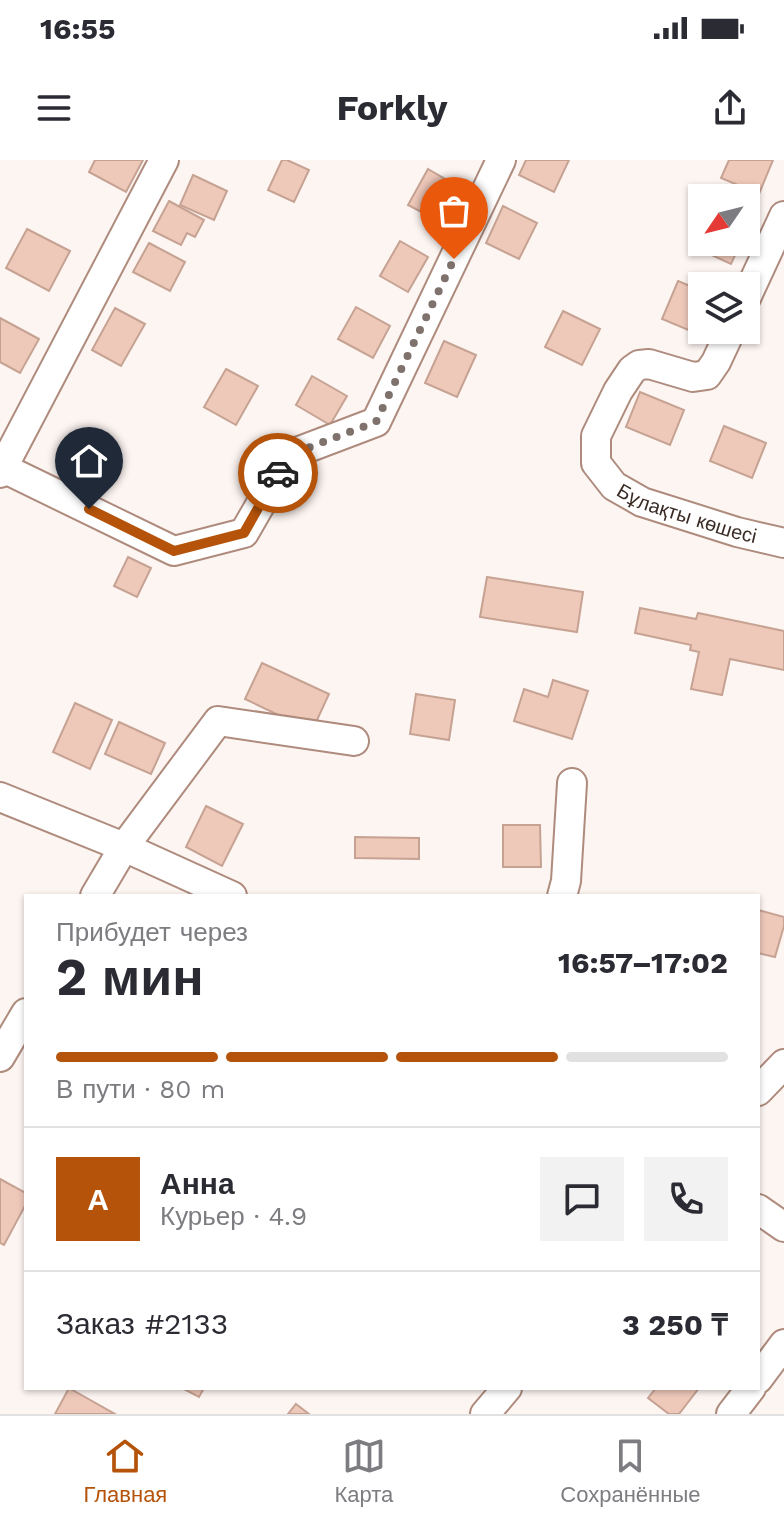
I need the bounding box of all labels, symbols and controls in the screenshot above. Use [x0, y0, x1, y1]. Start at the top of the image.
text: 16:55 [40, 11, 115, 46]
icon: menu [32, 86, 76, 130]
icon: share [708, 86, 752, 130]
text: Forkly [336, 87, 448, 129]
pin [420, 177, 488, 259]
north arrow [688, 184, 760, 256]
map controls [688, 184, 760, 344]
icon: bag [432, 189, 476, 233]
button: layers [688, 272, 760, 344]
pin [55, 427, 123, 509]
courier [238, 433, 318, 513]
icon: home [67, 439, 111, 483]
icon: car [256, 451, 300, 495]
street label: Бұлақты көшесі [613, 478, 759, 548]
text: Прибудет через [56, 917, 248, 947]
text: 16:57–17:02 [558, 945, 728, 980]
text: 2 мин [56, 947, 204, 1008]
text: В пути · 80 m [56, 1074, 225, 1104]
button: chat [540, 1157, 624, 1241]
button: phone [644, 1157, 728, 1241]
text: Анна [160, 1166, 235, 1201]
text: А [87, 1182, 109, 1217]
text: Курьер · 4.9 [160, 1201, 307, 1231]
text: Заказ #2133 [56, 1306, 228, 1341]
text: 3 250 ₸ [622, 1307, 728, 1342]
tab: Главная [84, 1434, 167, 1508]
tab: Карта [334, 1434, 393, 1508]
tab: Сохранённые [560, 1434, 700, 1508]

